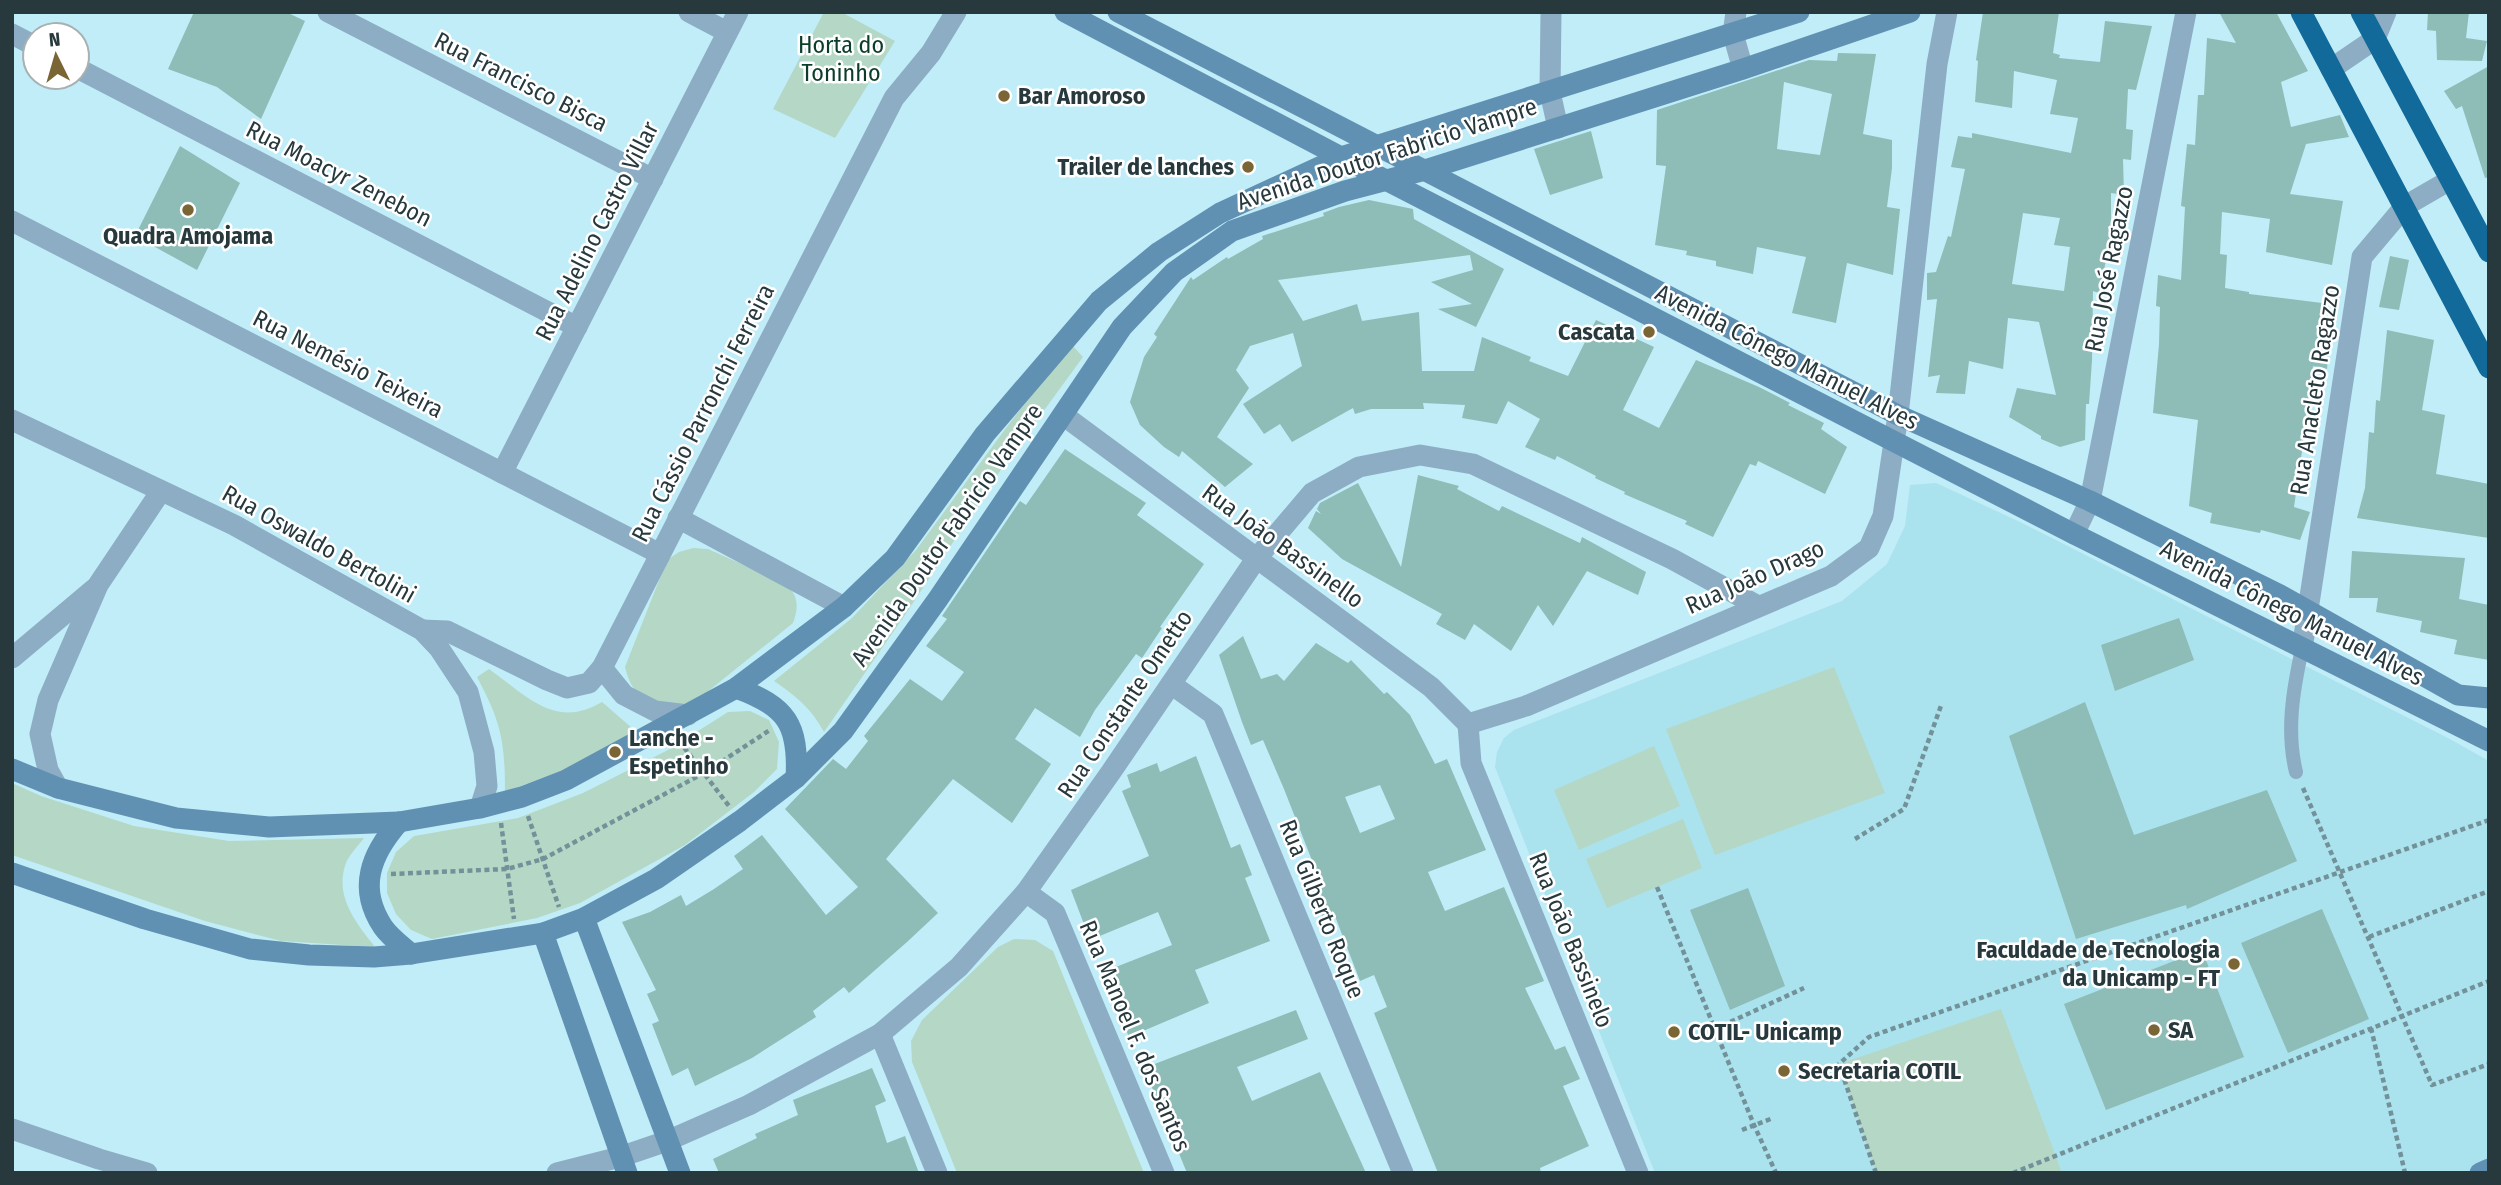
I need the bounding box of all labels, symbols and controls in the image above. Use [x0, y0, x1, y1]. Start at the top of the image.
north arrow [21, 21, 91, 91]
street label: Rua Francisco Bisca [430, 26, 612, 138]
text: N [48, 28, 61, 52]
park label: Horta do Toninho [798, 31, 884, 87]
place label: Bar Amoroso [1018, 82, 1146, 110]
marker: Bar Amoroso [996, 88, 1012, 104]
street label: Avenida Doutor Fabricio Vampre [1234, 92, 1540, 216]
street label: Rua Moacyr Zenebon [242, 115, 436, 233]
street label: Rua Adelino Castro Villar [530, 116, 665, 345]
place label: Trailer de lanches [1057, 153, 1234, 181]
marker: Trailer de lanches [1240, 159, 1256, 175]
street label: Rua José Ragazzo [2079, 184, 2139, 354]
marker: Quadra Amojama [180, 202, 196, 218]
place label: Quadra Amojama [103, 222, 273, 250]
street label: Avenida Cônego Manuel Alves [1651, 278, 1923, 436]
street label: Rua Cássio Parronchi Ferreira [626, 280, 780, 546]
street label: Rua Anacleto Ragazzo [2285, 283, 2345, 497]
street label: Rua Nemésio Teixeira [248, 304, 448, 424]
place label: Cascata [1558, 318, 1635, 346]
marker: Cascata [1641, 324, 1657, 340]
street label: Avenida Doutor Fabricio Vampre [846, 398, 1048, 672]
street label: Rua João Bassinello [1197, 478, 1369, 614]
street label: Rua Oswaldo Bertolini [217, 479, 421, 609]
street label: Rua João Drago [1681, 534, 1829, 620]
street label: Avenida Cônego Manuel Alves [2156, 534, 2428, 692]
street label: Rua Constante Ometto [1052, 605, 1198, 803]
place label: Lanche - Espetinho [629, 724, 729, 780]
marker: Lanche - Espetinho [607, 744, 623, 760]
street label: Rua Gilberto Roque [1273, 815, 1371, 1003]
street label: Rua João Bassinelo [1523, 848, 1619, 1032]
street label: Rua Manoel F. dos Santos [1074, 916, 1196, 1156]
place label: Faculdade de Tecnologia da Unicamp - FT [1976, 936, 2220, 992]
marker: Faculdade de Tecnologia da Unicamp - FT [2226, 956, 2242, 972]
place label: SA [2168, 1016, 2194, 1044]
place label: COTIL- Unicamp [1688, 1018, 1842, 1046]
marker: SA [2146, 1022, 2162, 1038]
marker: COTIL- Unicamp [1666, 1024, 1682, 1040]
place label: Secretaria COTIL [1798, 1057, 1961, 1085]
marker: Secretaria COTIL [1776, 1063, 1792, 1079]

